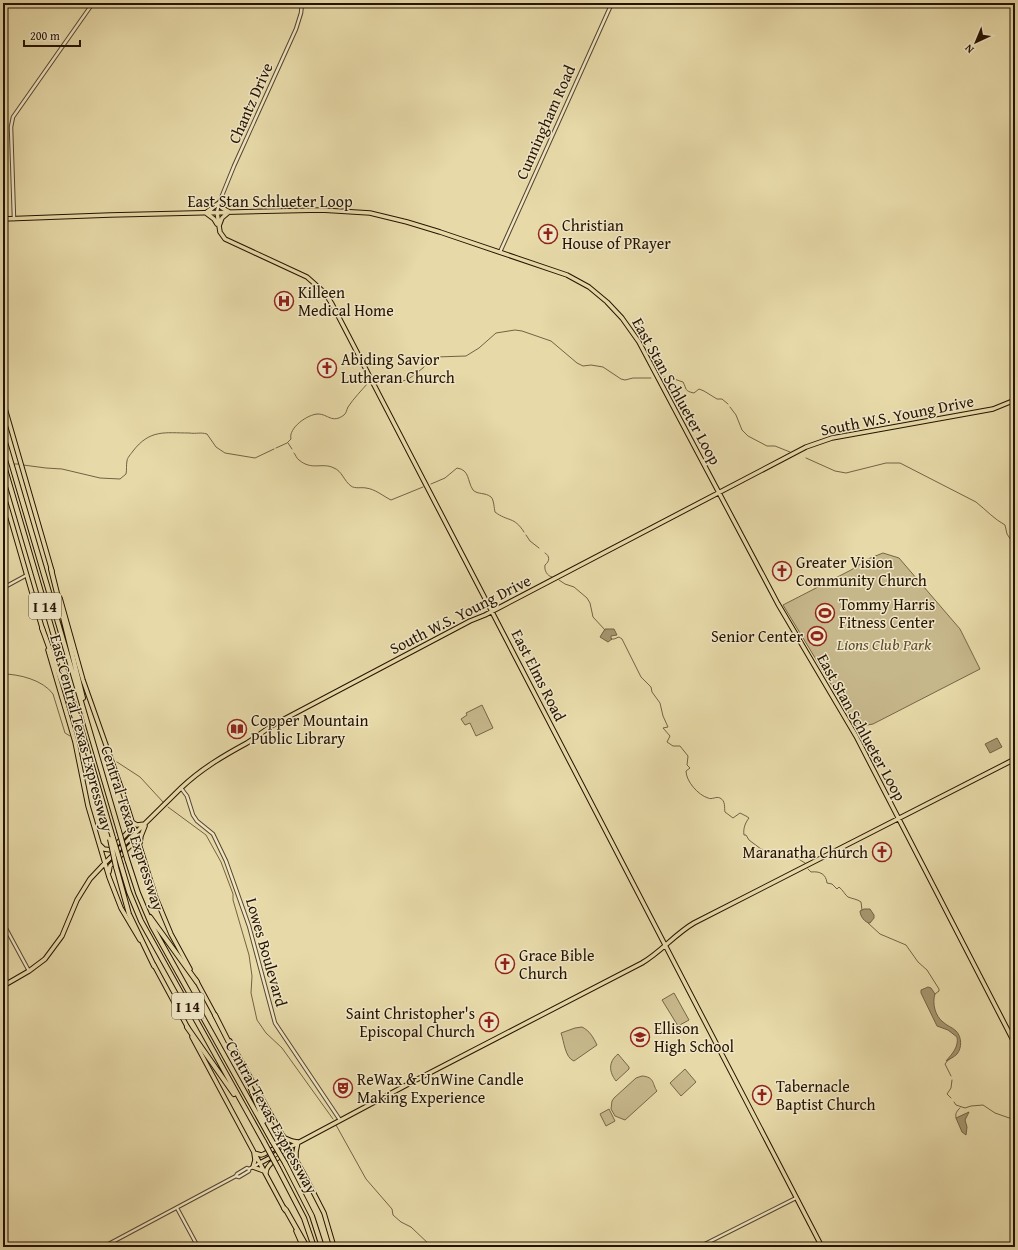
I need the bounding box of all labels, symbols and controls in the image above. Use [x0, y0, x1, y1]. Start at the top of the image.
scale bar [24, 22, 80, 48]
north arrow [956, 22, 996, 62]
text: 200 m [30, 27, 60, 44]
text: N [960, 40, 977, 58]
street label: Chantz Drive [221, 59, 279, 147]
street label: Cunningham Road [509, 60, 581, 183]
street label: East Stan Schlueter Loop [187, 189, 353, 213]
place label: Christian House of PRayer [562, 213, 671, 255]
church icon: Christian House of PRayer [537, 223, 559, 245]
place label: Killeen Medical Home [298, 280, 394, 322]
hospital icon: Killeen Medical Home [273, 290, 295, 312]
street label: East Stan Schlueter Loop [626, 313, 728, 469]
place label: Abiding Savior Lutheran Church [341, 347, 455, 389]
church icon: Abiding Savior Lutheran Church [316, 357, 338, 379]
street label: South W.S. Young Drive [818, 388, 976, 442]
place label: Greater Vision Community Church [796, 550, 927, 592]
church icon: Greater Vision Community Church [771, 560, 793, 582]
street label: South W.S. Young Drive [385, 568, 535, 660]
place label: Tommy Harris Fitness Center [839, 592, 935, 634]
road number: I 14 [29, 593, 61, 619]
sports icon: Tommy Harris Fitness Center [814, 602, 836, 624]
place label: Senior Center [711, 624, 803, 648]
street label: East Elms Road [506, 625, 573, 725]
sports icon: Senior Center [806, 625, 828, 647]
street label: East Central Texas Expressway [44, 632, 120, 834]
park label: Lions Club Park [836, 632, 932, 656]
street label: East Stan Schlueter Loop [811, 649, 913, 805]
place label: Copper Mountain Public Library [251, 708, 368, 750]
library icon: Copper Mountain Public Library [226, 718, 248, 740]
street label: Central Texas Expressway [95, 742, 171, 914]
place label: Maranatha Church [743, 840, 868, 864]
church icon: Maranatha Church [871, 841, 893, 863]
street label: Lowes Boulevard [240, 895, 294, 1010]
place label: Grace Bible Church [519, 943, 594, 985]
church icon: Grace Bible Church [494, 953, 516, 975]
road number: I 14 [172, 993, 204, 1019]
place label: Saint Christopher's Episcopal Church [346, 1001, 475, 1043]
church icon: Saint Christopher's Episcopal Church [478, 1011, 500, 1033]
place label: Ellison High School [654, 1016, 735, 1058]
school or university icon: Ellison High School [629, 1026, 651, 1048]
street label: Central Texas Expressway [220, 1036, 324, 1198]
place label: ReWax & UnWine Candle Making Experience [357, 1067, 524, 1109]
place label: Tabernacle Baptist Church [776, 1074, 875, 1116]
theatre icon: ReWax & UnWine Candle Making Experience [332, 1077, 354, 1099]
church icon: Tabernacle Baptist Church [751, 1084, 773, 1106]

